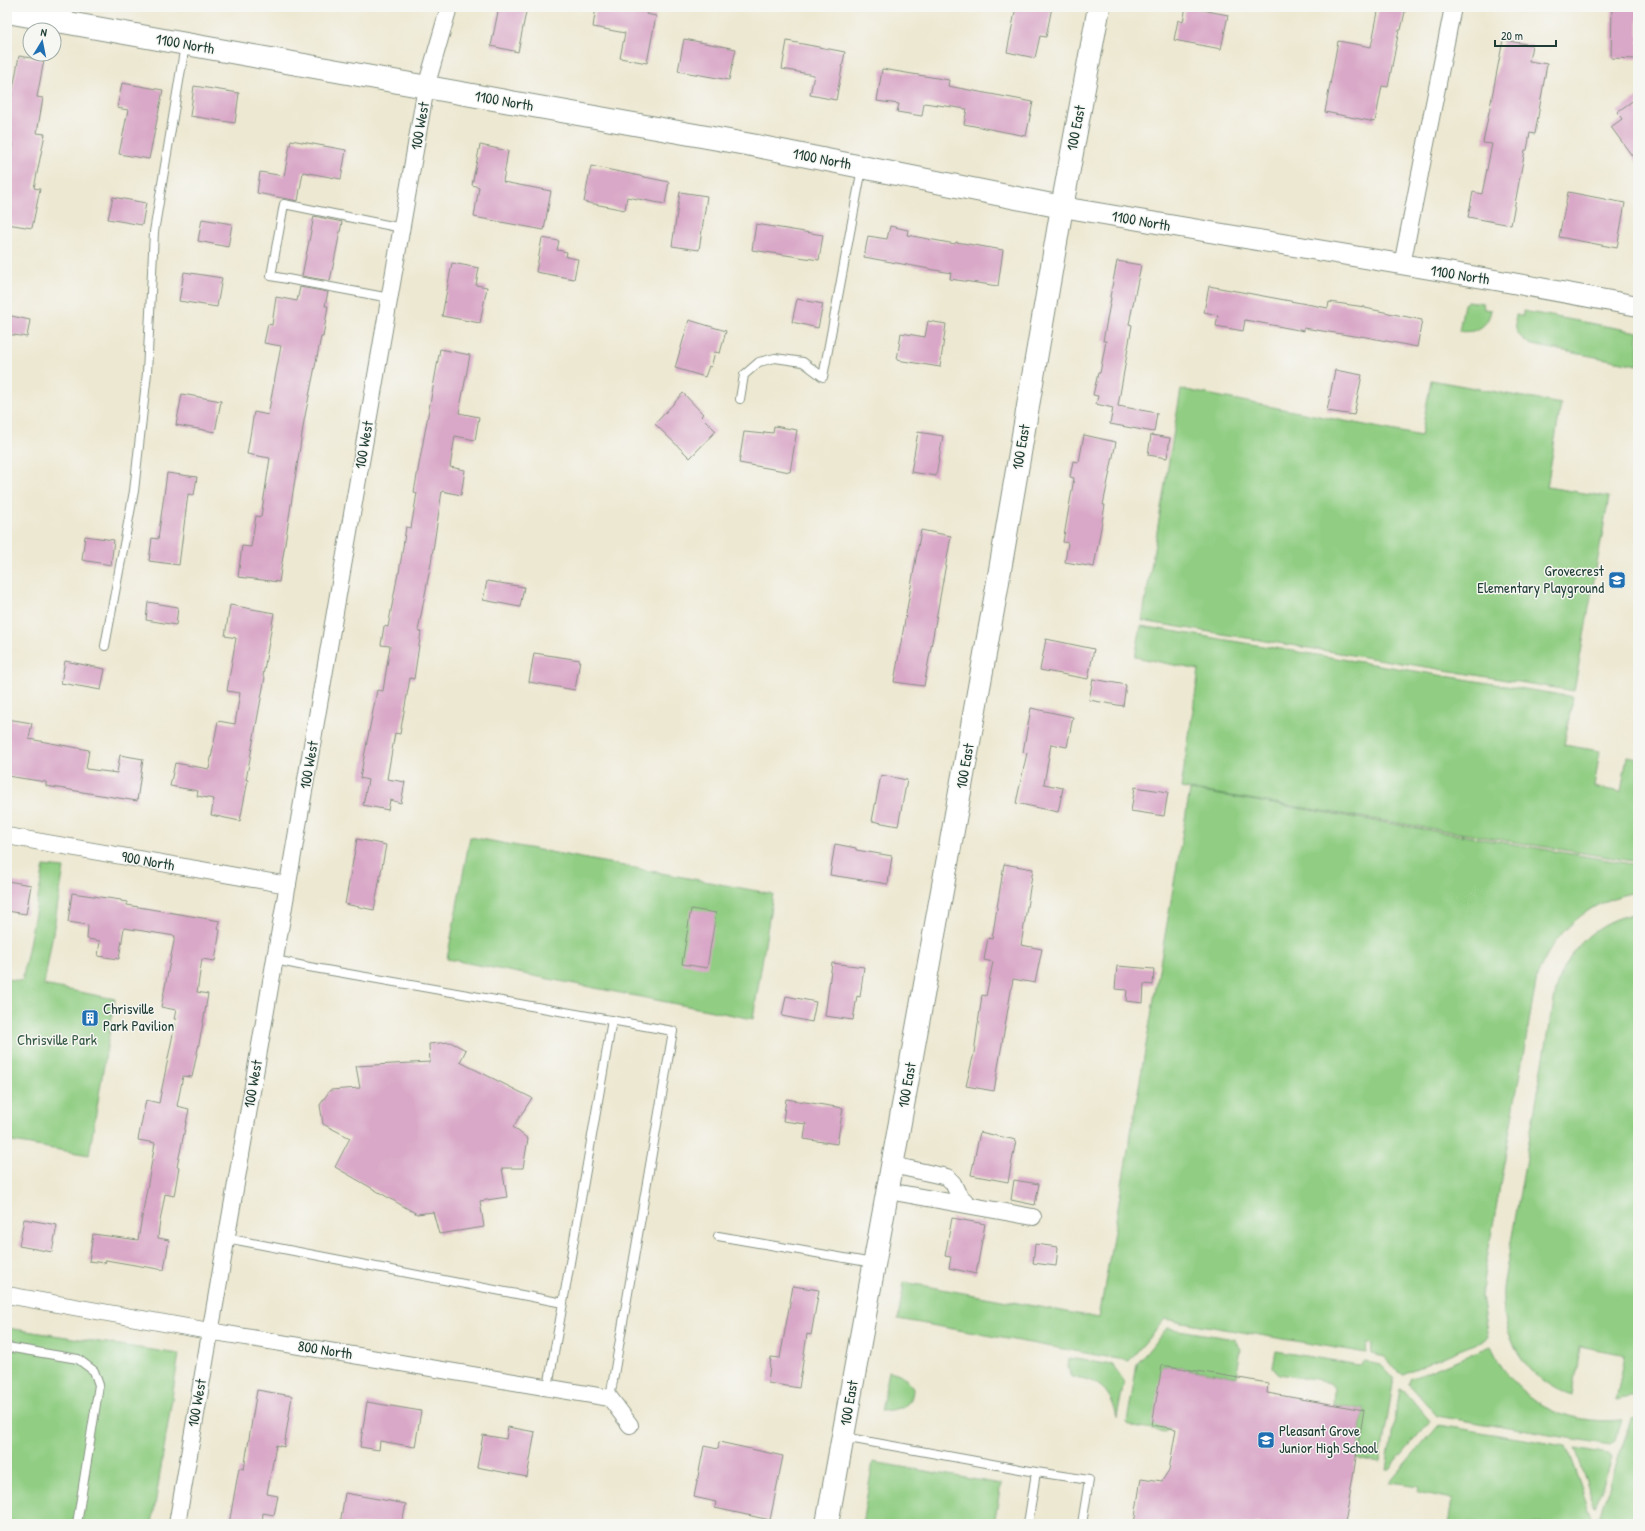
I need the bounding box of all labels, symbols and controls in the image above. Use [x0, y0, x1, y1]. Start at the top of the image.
north arrow [22, 22, 62, 62]
scale bar [1495, 22, 1556, 48]
text: N [40, 25, 48, 40]
text: 20 m [1501, 27, 1523, 44]
street label: 1100 North [154, 28, 216, 59]
street label: 1100 North [473, 85, 535, 116]
street label: 100 West [405, 99, 434, 152]
street label: 100 East [1061, 103, 1090, 152]
street label: 1100 North [791, 143, 853, 174]
street label: 1100 North [1110, 205, 1172, 236]
street label: 1100 North [1429, 260, 1491, 289]
street label: 100 West [349, 418, 378, 471]
street label: 100 East [1006, 422, 1035, 471]
place label: Grovecrest Elementary Playground [1477, 560, 1605, 598]
school or university icon: Grovecrest Elementary Playground [1607, 570, 1627, 590]
street label: 100 West [294, 738, 323, 791]
street label: 100 East [950, 741, 979, 790]
street label: 900 North [120, 846, 176, 876]
place label: Chrisville Park Pavilion [103, 998, 174, 1036]
building icon: Chrisville Park Pavilion [80, 1008, 100, 1028]
park label: Chrisville Park [17, 1029, 97, 1050]
street label: 100 West [238, 1057, 267, 1110]
street label: 100 East [892, 1060, 921, 1109]
street label: 800 North [296, 1335, 354, 1364]
street label: 100 West [182, 1376, 211, 1429]
street label: 100 East [834, 1378, 863, 1427]
place label: Pleasant Grove Junior High School [1279, 1420, 1378, 1458]
school or university icon: Pleasant Grove Junior High School [1256, 1430, 1276, 1450]

